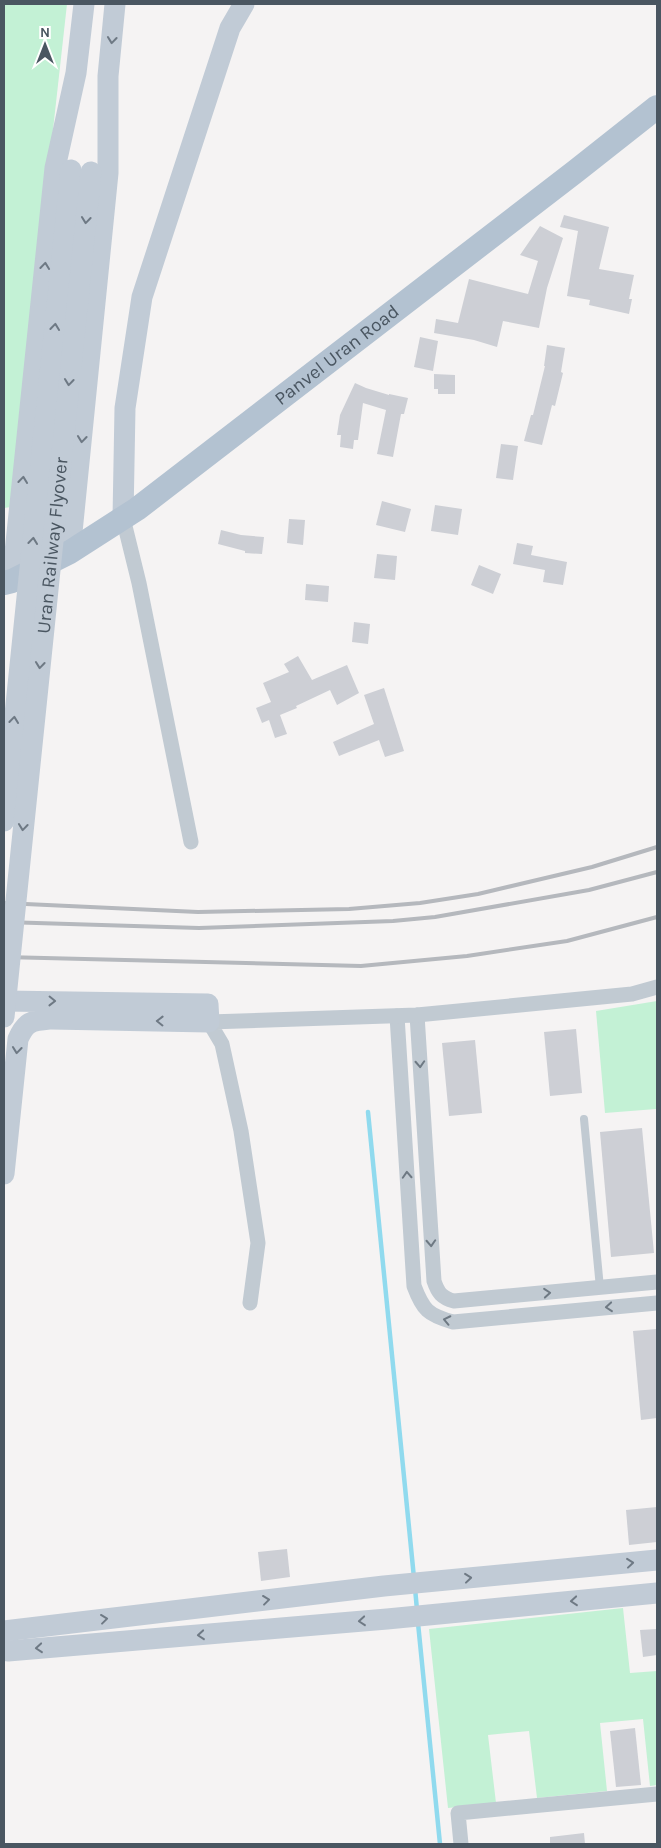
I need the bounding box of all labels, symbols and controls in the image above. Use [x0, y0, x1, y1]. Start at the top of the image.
north arrow [20, 20, 70, 70]
text: N [40, 24, 50, 41]
one-way arrow [106, 36, 117, 44]
one-way arrow [81, 217, 92, 225]
one-way arrow [39, 262, 50, 270]
street label: Panvel Uran Road [270, 300, 404, 410]
one-way arrow [49, 323, 60, 331]
one-way arrow [64, 378, 75, 386]
one-way arrow [76, 435, 87, 443]
street label: Uran Railway Flyover [33, 456, 73, 635]
one-way arrow [17, 476, 28, 484]
one-way arrow [27, 537, 38, 545]
one-way arrow [35, 662, 46, 670]
one-way arrow [8, 716, 19, 724]
one-way arrow [18, 823, 29, 831]
one-way arrow [49, 996, 57, 1007]
one-way arrow [156, 1016, 164, 1026]
one-way arrow [12, 1046, 23, 1054]
one-way arrow [415, 1060, 426, 1068]
one-way arrow [401, 1171, 412, 1179]
one-way arrow [426, 1240, 437, 1248]
one-way arrow [544, 1288, 552, 1299]
one-way arrow [604, 1301, 612, 1312]
one-way arrow [443, 1315, 452, 1325]
one-way arrow [626, 1557, 634, 1568]
one-way arrow [465, 1573, 473, 1584]
one-way arrow [262, 1595, 270, 1606]
one-way arrow [570, 1596, 578, 1607]
one-way arrow [101, 1614, 109, 1625]
one-way arrow [358, 1615, 366, 1626]
one-way arrow [196, 1629, 204, 1640]
one-way arrow [34, 1643, 42, 1654]

